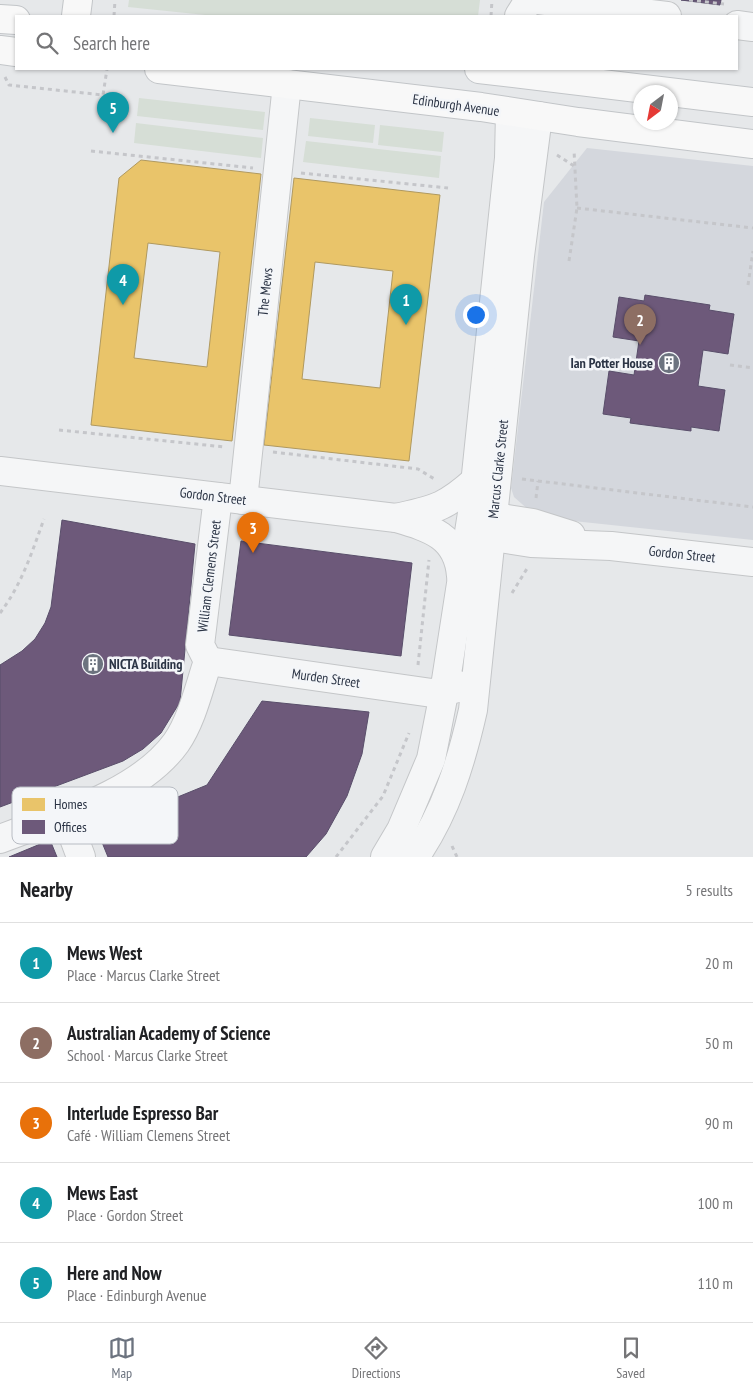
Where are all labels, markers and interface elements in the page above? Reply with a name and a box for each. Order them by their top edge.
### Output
search box [15,15,738,70]
icon: search [33,29,61,57]
text: Search here [73,31,150,55]
north arrow [633,85,678,130]
street label: Edinburgh Avenue [411,90,501,120]
pin: 5 [97,92,129,133]
pin: 4 [107,264,139,305]
street label: The Mews [254,267,277,317]
pin: 1 [390,284,422,325]
your location [463,302,489,328]
pin: 2 [624,304,656,345]
building icon: Ian Potter House [657,351,681,375]
place label: Ian Potter House [570,354,653,372]
street label: Marcus Clarke Street [484,419,512,519]
street label: Gordon Street [179,483,247,509]
pin: 3 [237,512,269,553]
street label: William Clemens Street [193,519,225,633]
street label: Gordon Street [648,542,716,566]
building icon: NICTA Building [81,652,105,676]
place label: NICTA Building [109,655,182,673]
street label: Murden Street [291,664,361,692]
legend [12,787,178,844]
text: Homes [54,795,87,813]
text: Offices [54,818,87,836]
text: Nearby [20,876,73,903]
text: 5 results [686,880,733,900]
text: Mews West [67,941,142,965]
text: 1 [32,953,40,973]
text: 20 m [705,953,733,973]
text: Place · Marcus Clarke Street [67,965,220,985]
text: Australian Academy of Science [67,1021,271,1045]
text: 2 [32,1033,40,1053]
text: 50 m [705,1033,733,1053]
text: School · Marcus Clarke Street [67,1045,228,1065]
text: Interlude Espresso Bar [67,1101,218,1125]
text: 3 [32,1113,40,1133]
text: 90 m [705,1113,733,1133]
text: Café · William Clemens Street [67,1125,230,1145]
text: Mews East [67,1181,138,1205]
text: 4 [32,1193,40,1213]
text: 100 m [698,1193,733,1213]
text: Place · Gordon Street [67,1205,183,1225]
text: Here and Now [67,1261,162,1285]
text: 5 [32,1273,40,1293]
text: 110 m [698,1273,733,1293]
text: Place · Edinburgh Avenue [67,1285,207,1305]
tab: Map [108,1334,136,1382]
tab: Directions [352,1334,400,1382]
tab: Saved [616,1334,645,1382]

